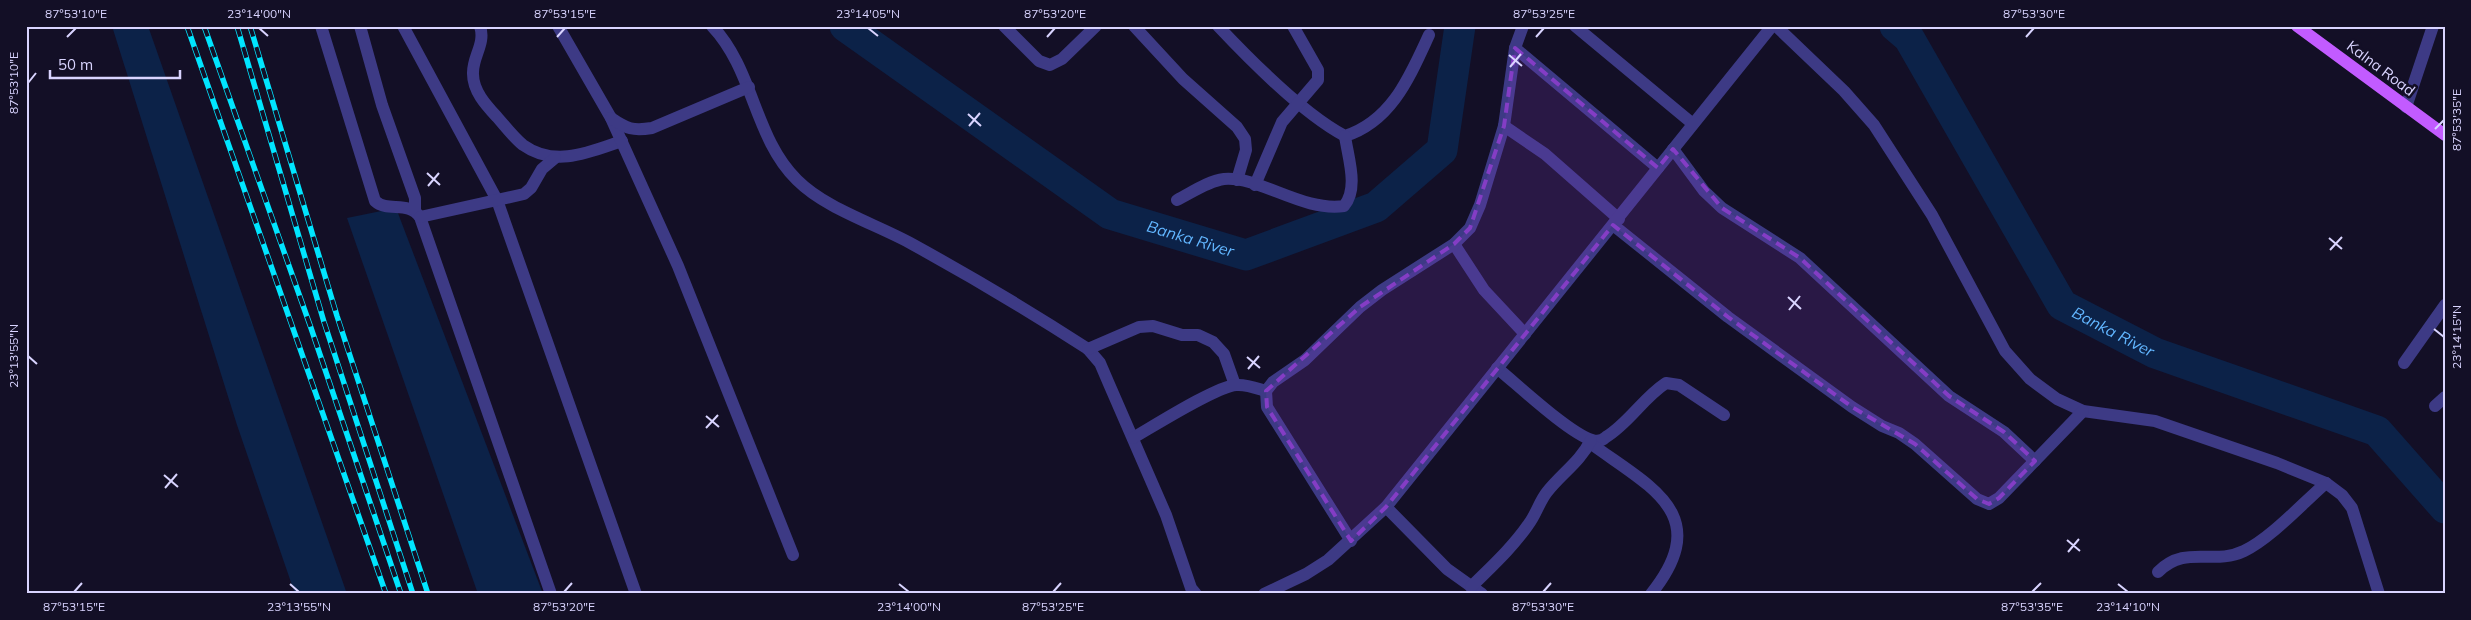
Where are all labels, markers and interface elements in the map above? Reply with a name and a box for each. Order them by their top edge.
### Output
text: 87°53'10"E [45,6,107,21]
text: 23°14'00"N [227,6,291,21]
text: 87°53'15"E [534,6,596,21]
text: 23°14'05"N [836,6,900,21]
text: 87°53'20"E [1024,6,1086,21]
text: 87°53'25"E [1513,6,1575,21]
text: 87°53'30"E [2003,6,2065,21]
street label: Kalna Road [2343,36,2419,100]
scale bar [50,48,180,80]
text: 87°53'10"E [6,52,21,114]
text: 50 m [58,55,93,74]
text: 87°53'35"E [2449,89,2464,151]
water label: Banka River [1145,216,1237,261]
water label: Banka River [2069,302,2159,362]
text: 23°14'15"N [2449,305,2464,369]
text: 23°13'55"N [6,324,21,388]
text: 87°53'15"E [43,599,105,614]
text: 23°13'55"N [267,599,331,614]
text: 87°53'20"E [533,599,595,614]
text: 23°14'00"N [877,599,941,614]
text: 87°53'25"E [1022,599,1084,614]
text: 87°53'30"E [1512,599,1574,614]
text: 87°53'35"E [2001,599,2063,614]
text: 23°14'10"N [2096,599,2160,614]

